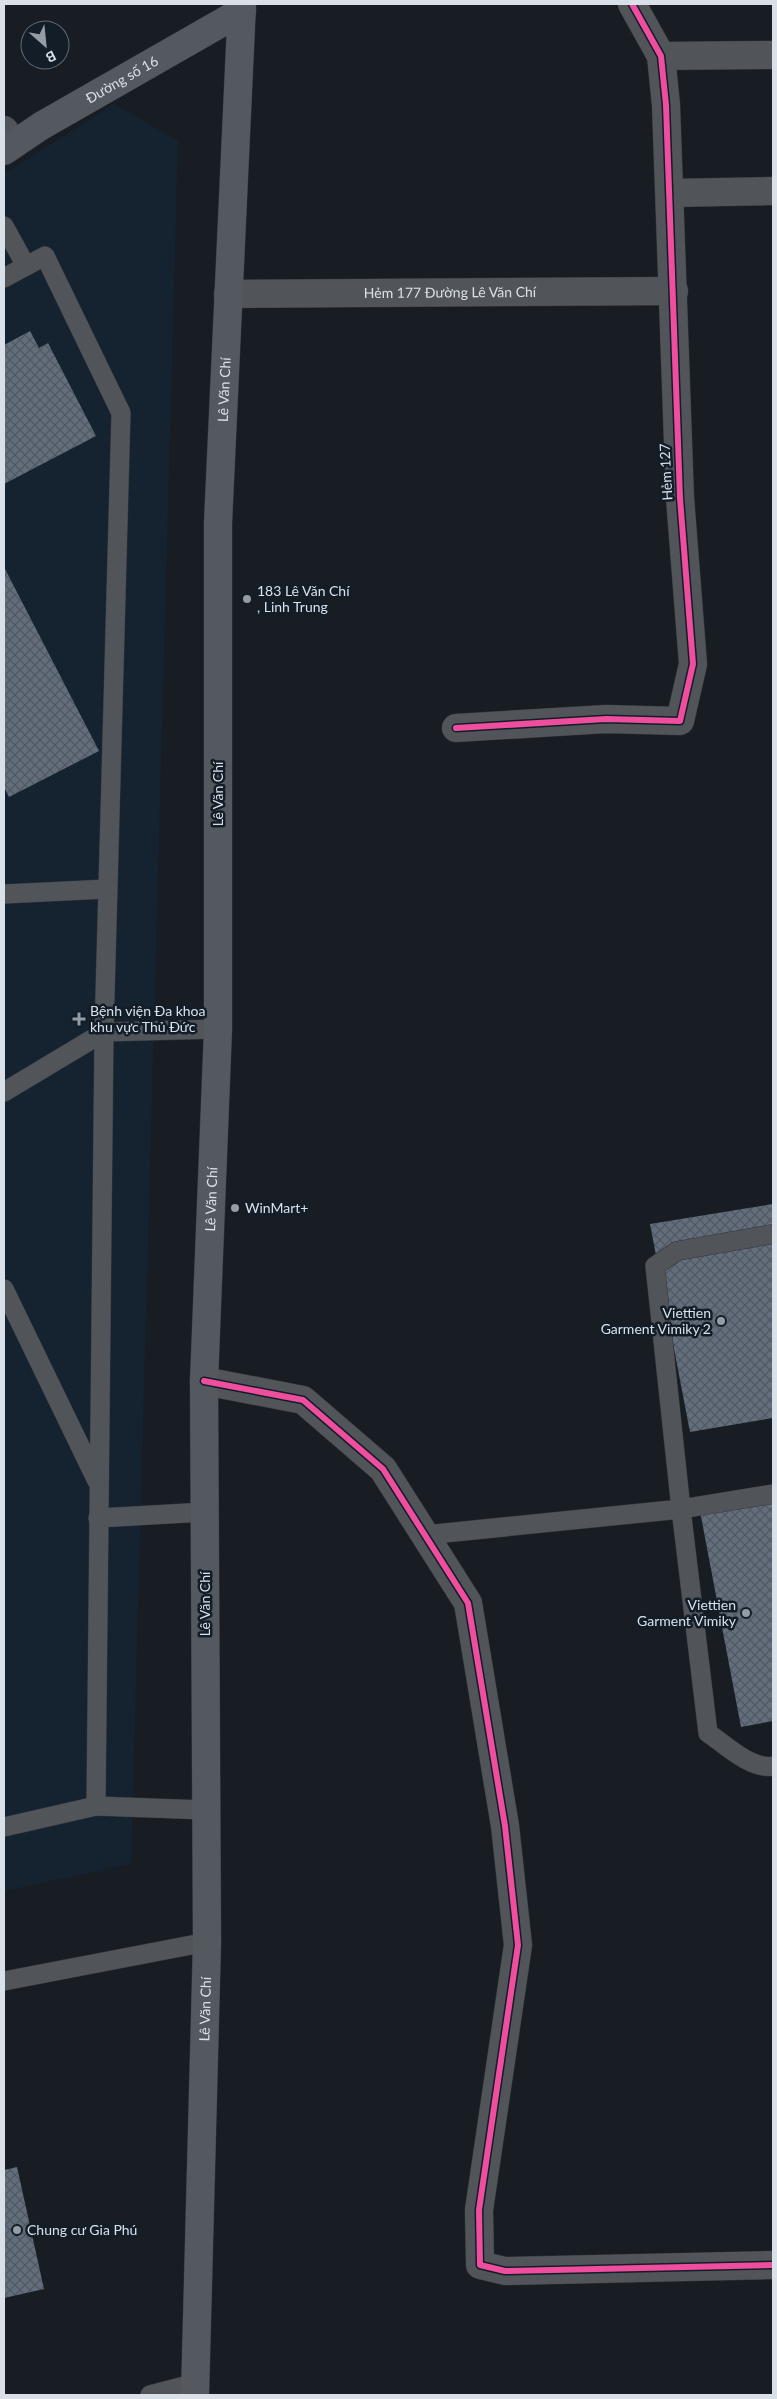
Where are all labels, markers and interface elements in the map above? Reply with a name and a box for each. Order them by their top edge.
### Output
north arrow [20,20,70,70]
text: B [43,47,59,67]
street label: Đường số 16 [83,52,161,107]
street label: Hẻm 177 Đường Lê Văn Chí [364,283,537,301]
street label: Lê Văn Chí [214,356,234,422]
street label: Hẻm 127 [656,443,675,501]
place label: 183 Lê Văn Chí , Linh Trung [257,582,350,615]
marker: 183 Lê Văn Chí , Linh Trung [241,593,253,605]
street label: Lê Văn Chí [209,761,226,826]
place label: Bệnh viện Đa khoa khu vực Thủ Đức [90,1002,206,1035]
marker: Bệnh viện Đa khoa khu vực Thủ Đức [72,1012,86,1026]
street label: Lê Văn Chí [201,1166,221,1232]
place label: WinMart+ [245,1199,308,1216]
marker: WinMart+ [229,1202,241,1214]
place label: Viettien Garment Vimiky 2 [601,1304,711,1337]
marker: Viettien Garment Vimiky 2 [715,1315,727,1327]
street label: Lê Văn Chí [196,1571,213,1636]
place label: Viettien Garment Vimiky [637,1596,737,1629]
marker: Viettien Garment Vimiky [740,1607,752,1619]
street label: Lê Văn Chí [195,1976,214,2042]
place label: Chung cư Gia Phú [27,2221,137,2238]
marker: Chung cư Gia Phú [11,2224,23,2236]

